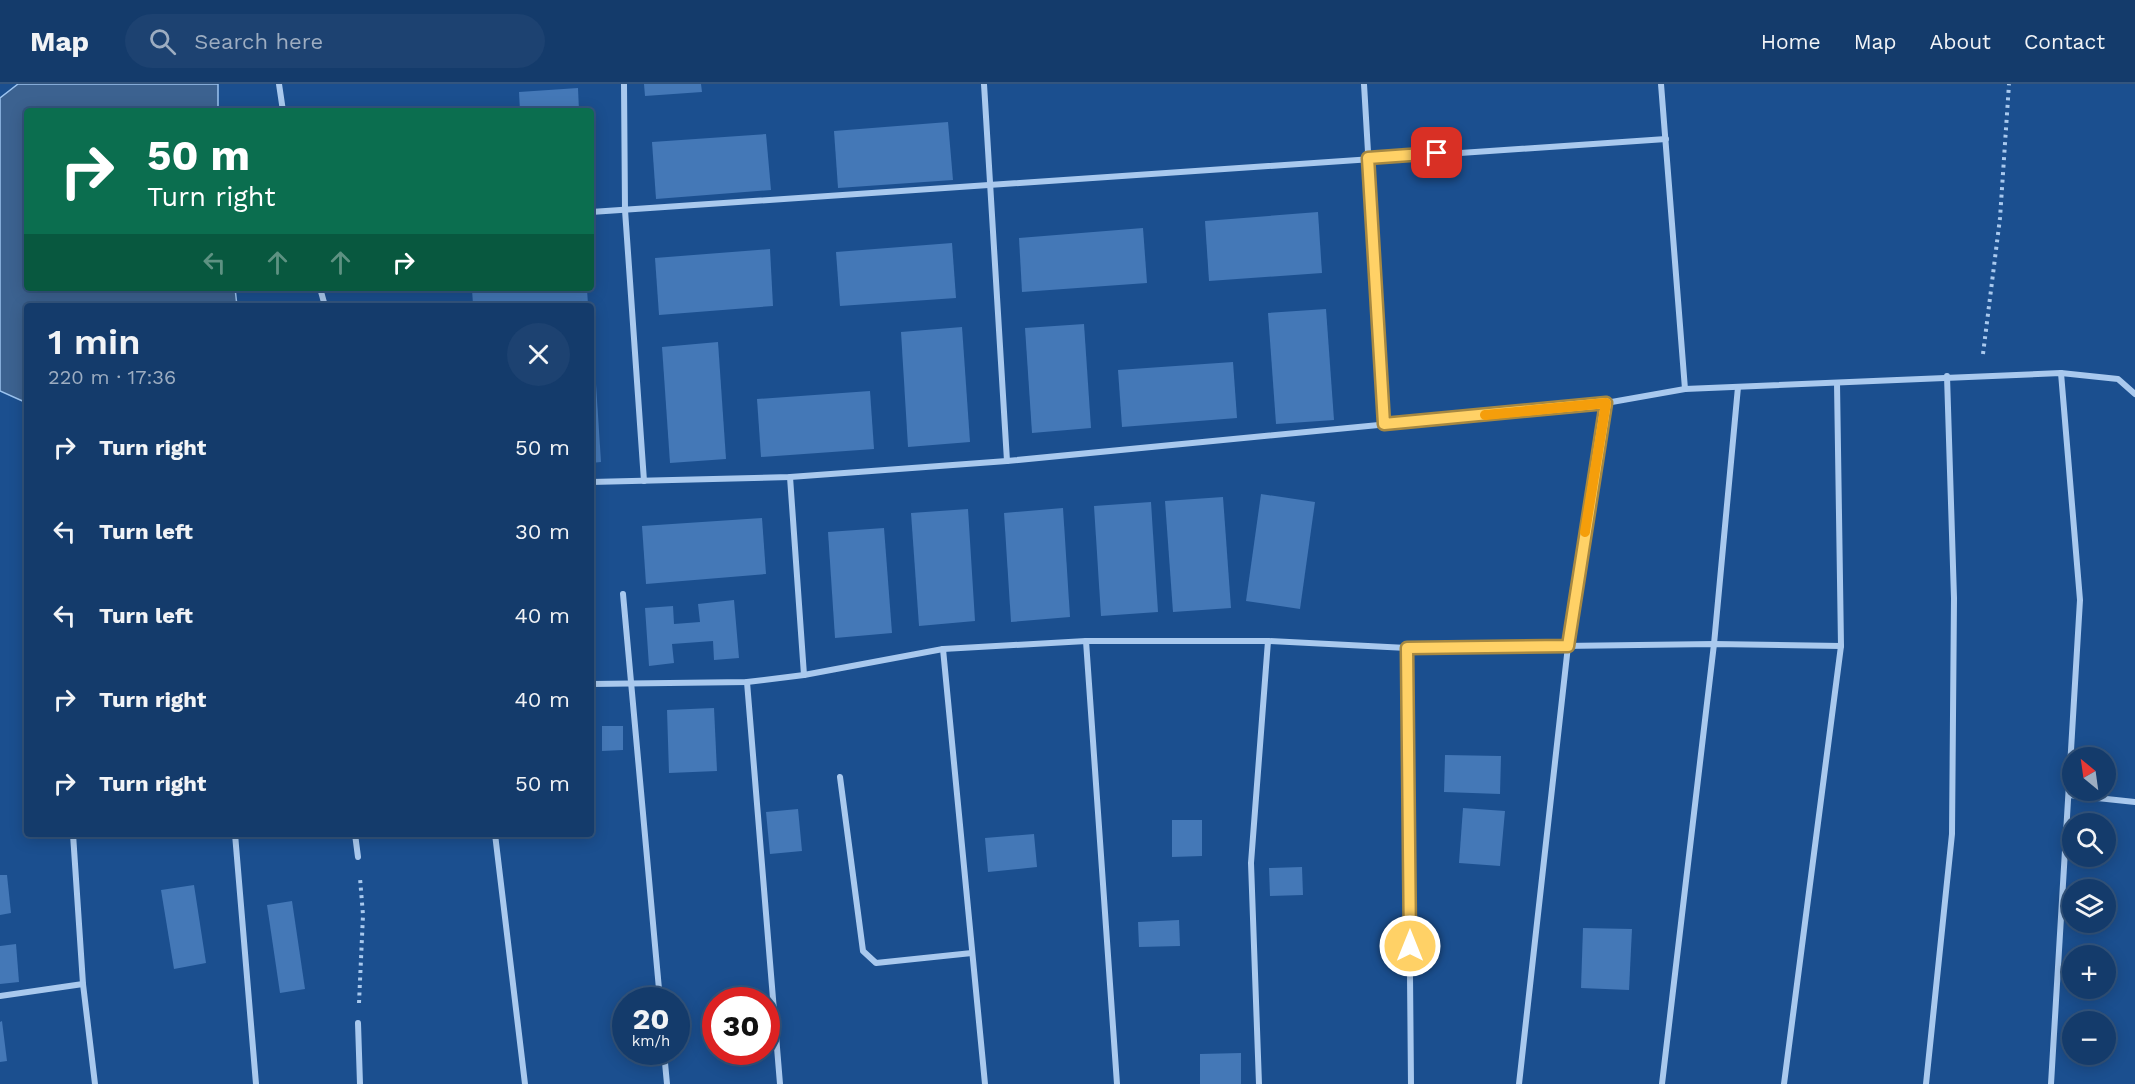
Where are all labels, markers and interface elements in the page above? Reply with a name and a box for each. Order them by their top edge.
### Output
search box [125,14,545,68]
text: Map [30,25,89,58]
icon: search [146,25,179,58]
text: Search here [194,29,323,54]
text: Home [1761,29,1821,54]
text: Map [1854,29,1897,54]
text: About [1930,29,1991,54]
text: Contact [2024,29,2105,54]
pin [1411,127,1462,178]
text: 50 m [147,131,250,180]
icon: right [48,132,126,210]
icon: arrive [1420,136,1453,169]
text: Turn right [147,181,276,213]
icon: left [198,246,231,279]
icon: ahead [261,246,294,279]
icon: ahead [324,246,357,279]
icon: right [387,246,420,279]
text: 1 min [48,321,140,363]
button: close [507,323,570,386]
text: 220 m · 17:36 [48,365,176,389]
icon: right [48,431,81,464]
text: Turn right [99,435,206,460]
text: 50 m [515,435,570,460]
icon: left [48,515,81,548]
text: Turn left [99,519,193,544]
text: 30 m [515,519,570,544]
icon: left [48,599,81,632]
text: Turn left [99,603,193,628]
text: 40 m [514,603,570,628]
icon: right [48,683,81,716]
text: Turn right [99,687,206,712]
text: 40 m [514,687,570,712]
north arrow [2062,747,2116,801]
map controls [2062,747,2116,1065]
icon: right [48,767,81,800]
text: Turn right [99,771,206,796]
text: 50 m [515,771,570,796]
button: search [2062,813,2116,867]
button: layers [2062,879,2116,933]
position arrow [1378,914,1442,978]
button: + [2062,945,2116,999]
speed limit sign: 30 [702,987,780,1065]
text: 20 [632,1001,670,1036]
button: − [2062,1011,2116,1065]
text: km/h [632,1032,670,1050]

